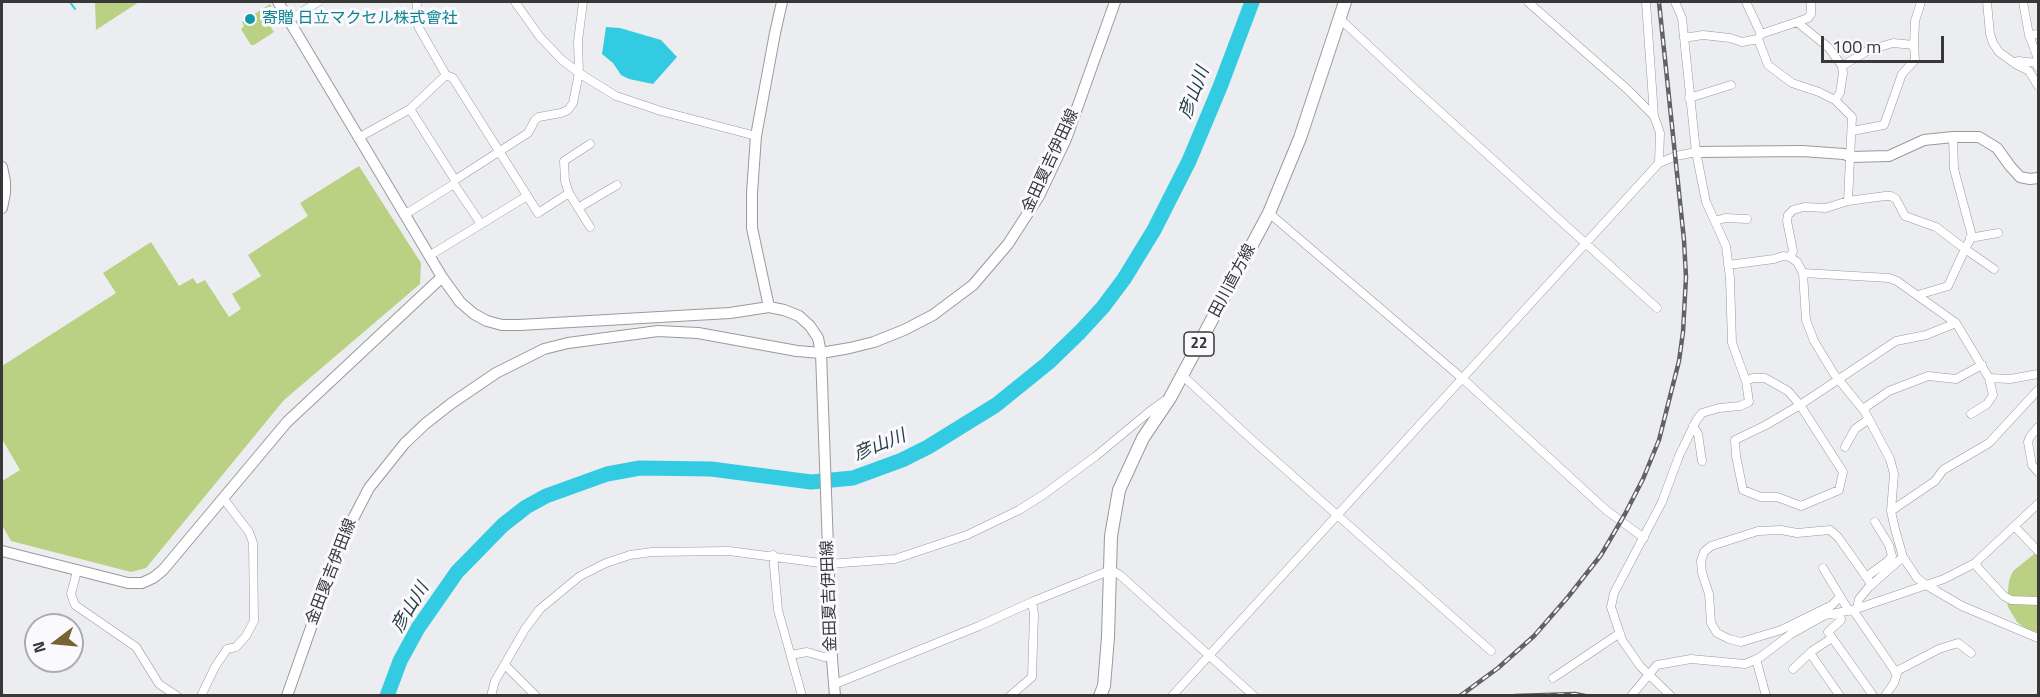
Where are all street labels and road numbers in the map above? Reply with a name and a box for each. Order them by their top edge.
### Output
street label: 金田夏吉伊田線 [1019,106,1083,216]
street label: 田川直方線 [1206,241,1260,321]
road number: 22 [1184,332,1214,356]
street label: 金田夏吉伊田線 [303,516,361,628]
street label: 金田夏吉伊田線 [818,540,842,652]

